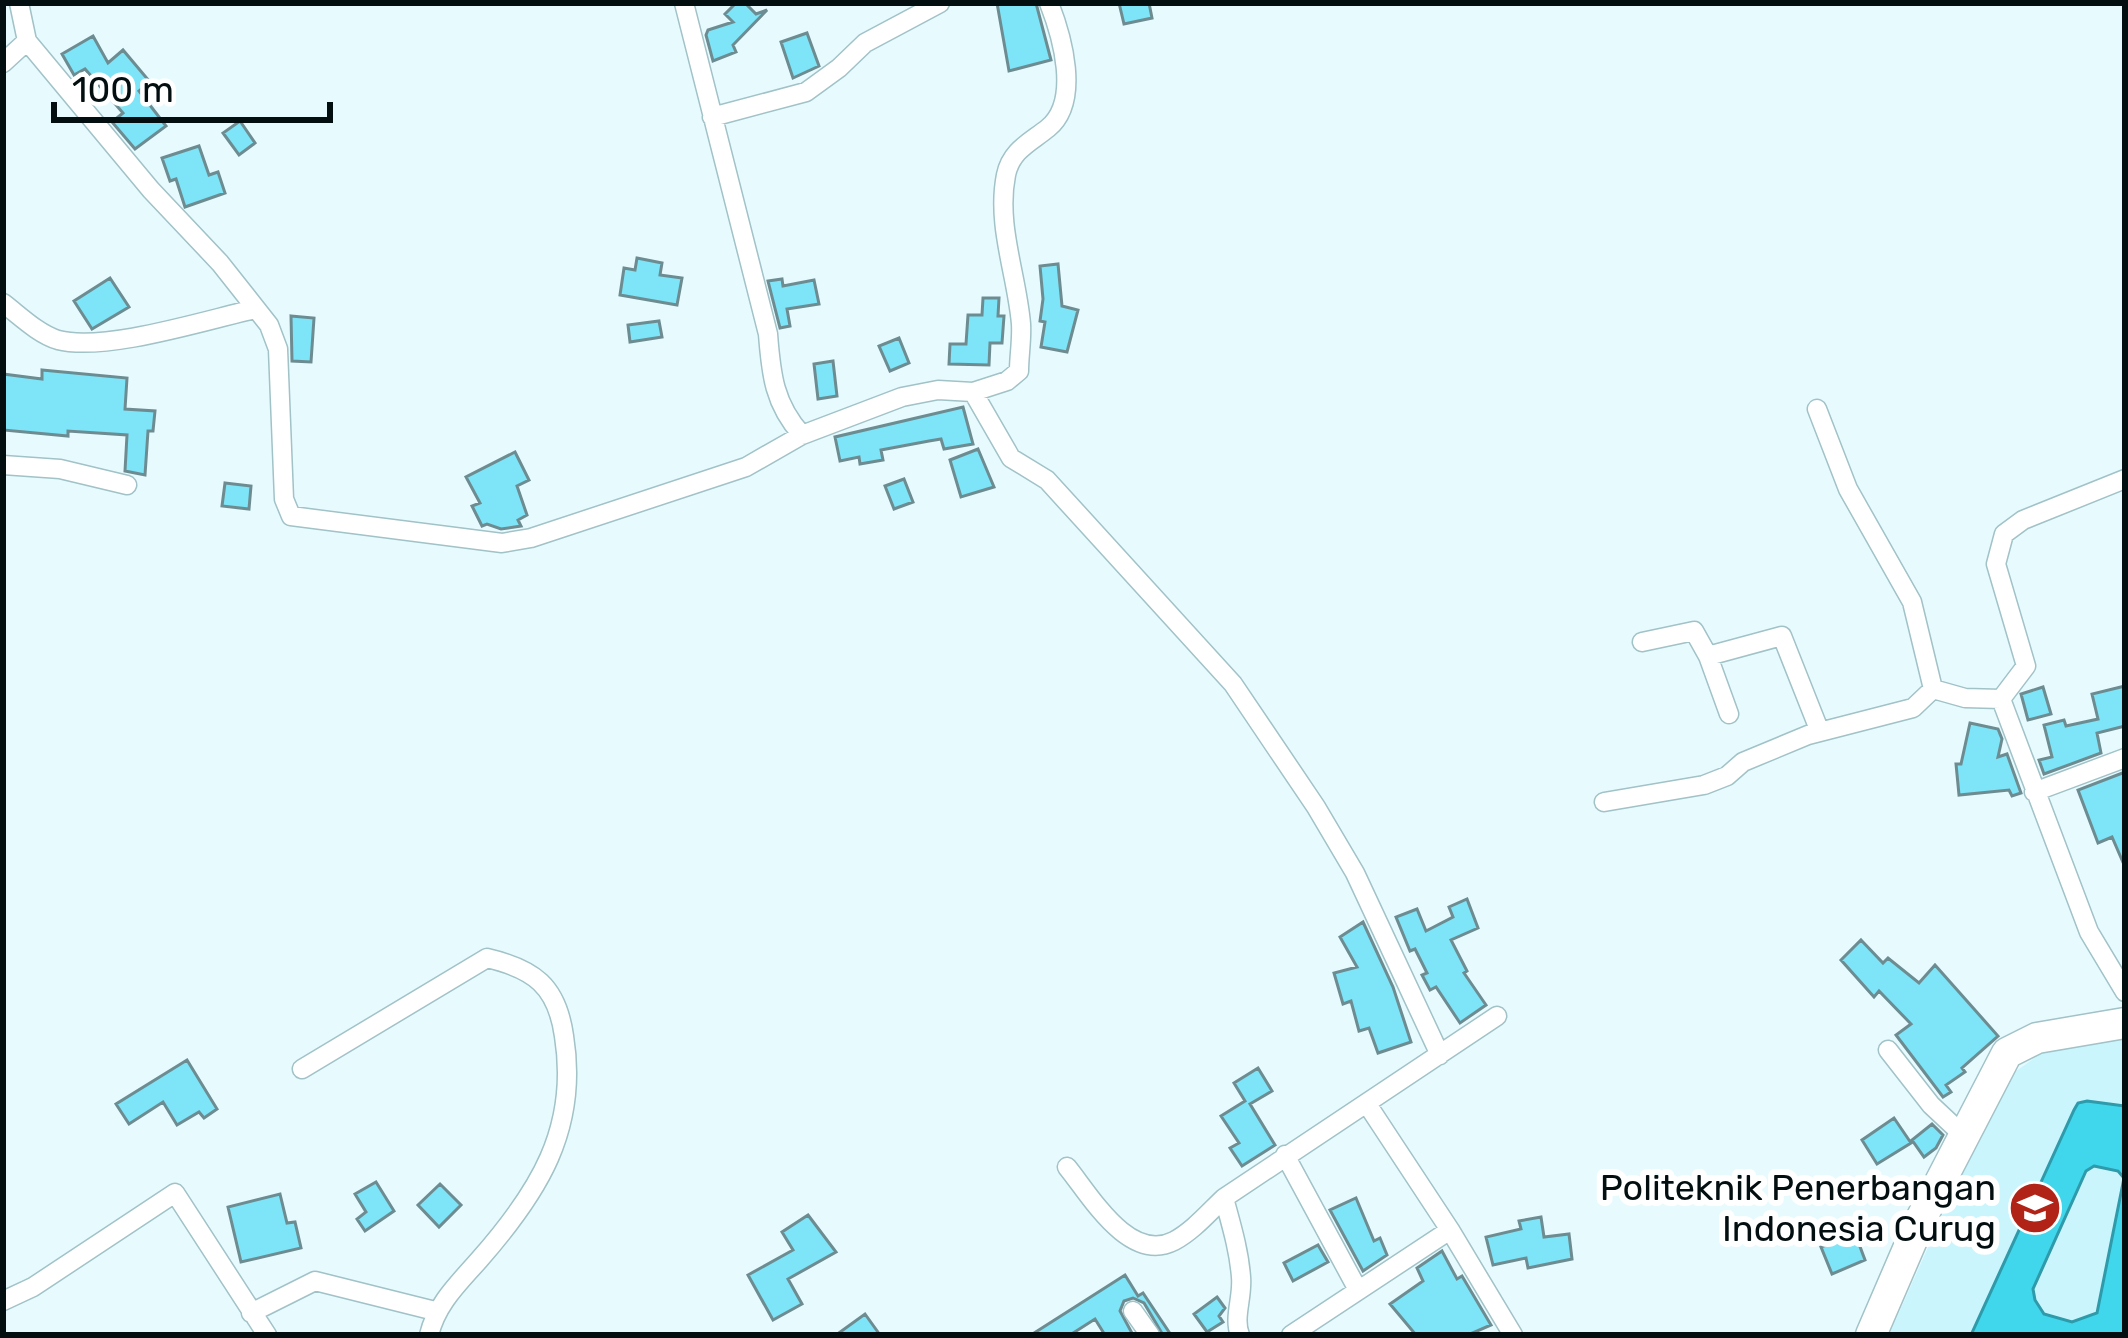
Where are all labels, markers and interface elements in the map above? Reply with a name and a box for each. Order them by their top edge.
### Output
scale bar [54,48,330,122]
text: 100 m [72,68,174,111]
place label: Politeknik Penerbangan Indonesia Curug [1600,1166,1996,1250]
school or university icon: Politeknik Penerbangan Indonesia Curug [2007,1180,2063,1236]

